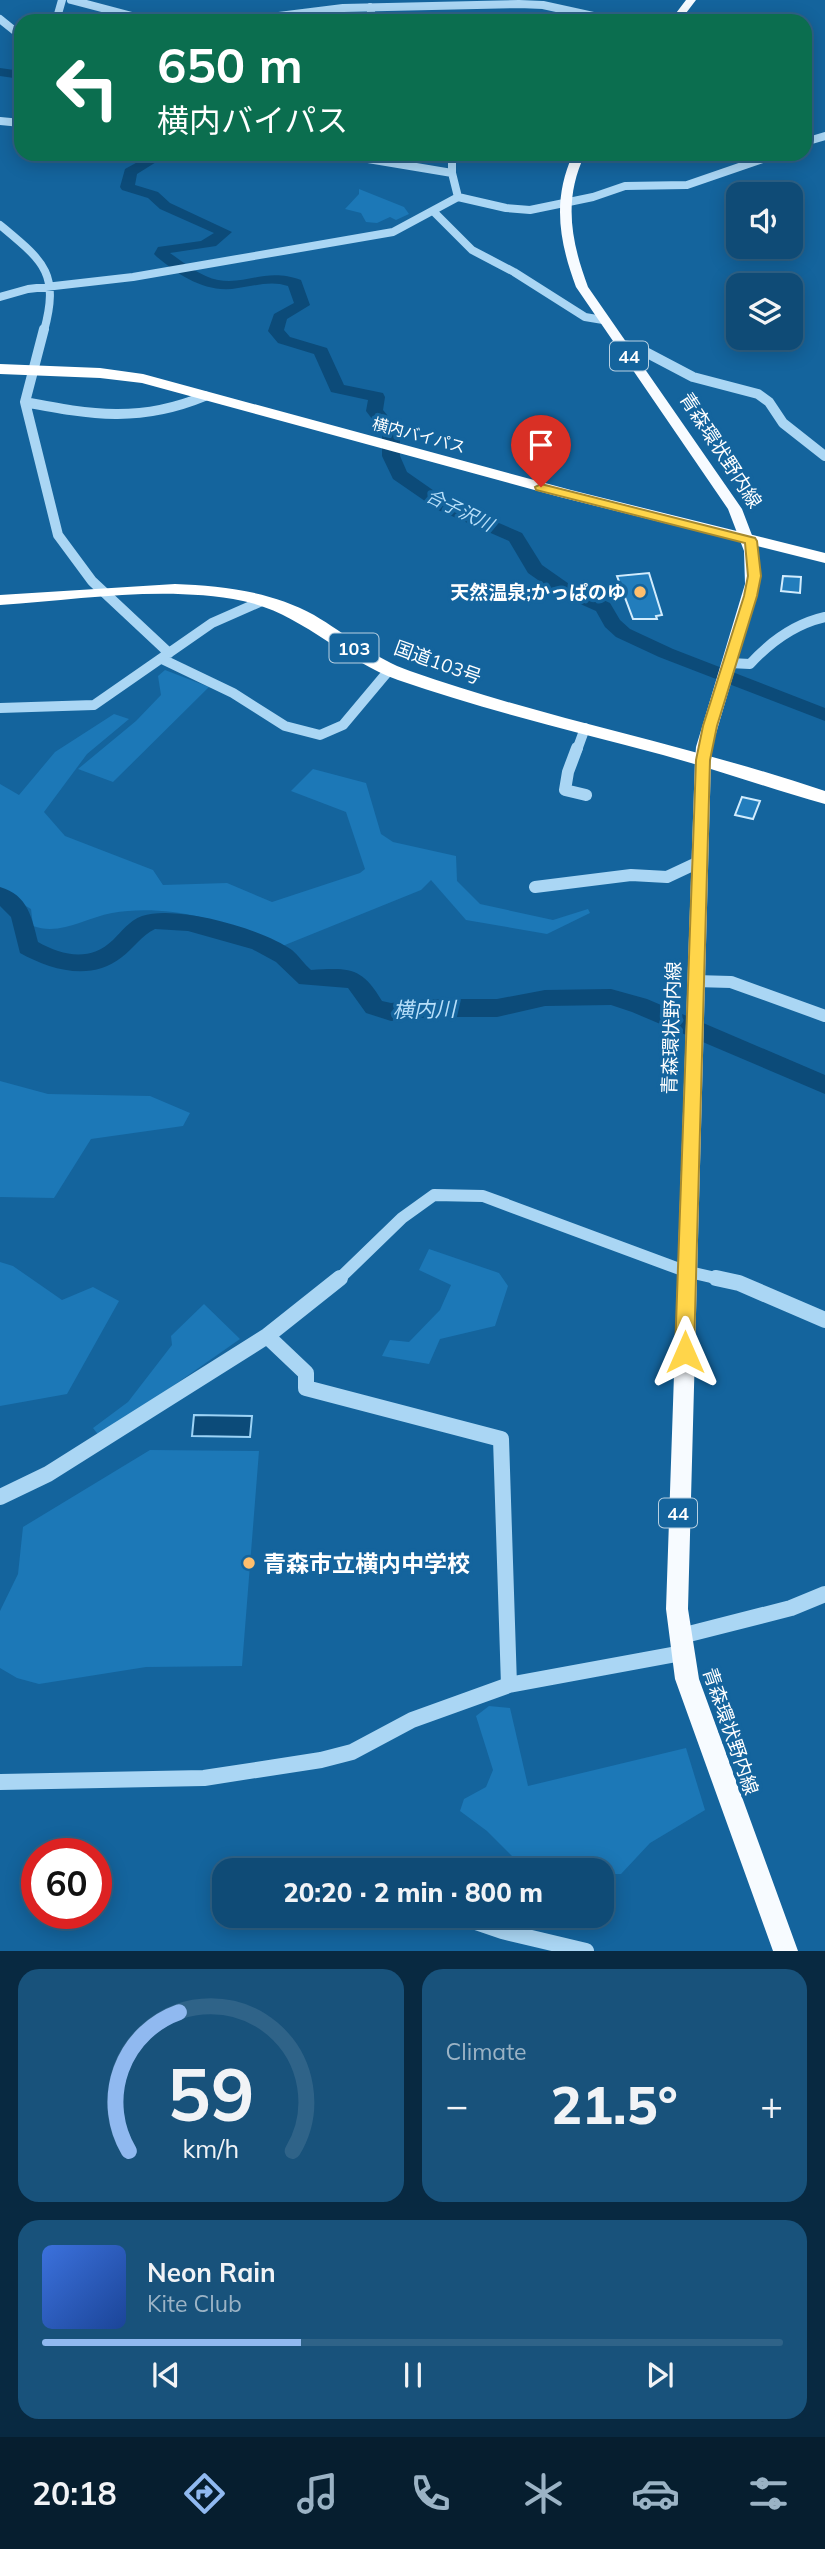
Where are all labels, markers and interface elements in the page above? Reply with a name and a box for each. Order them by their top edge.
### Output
text: 650 m [157,34,303,95]
icon: left [42,42,133,133]
text: 横内バイパス [157,100,348,140]
map controls [726,182,803,350]
button: sound [726,182,803,259]
button: layers [726,273,803,350]
road number: 44 [610,342,648,370]
street label: 青森環状野内線 [675,388,767,512]
street label: 横内バイパス [370,413,468,457]
pin [511,415,571,487]
icon: arrive [522,426,560,464]
water label: 合子沢川 [423,484,499,537]
place label: 天然温泉;かっぱのゆ [450,580,626,604]
marker: 天然温泉;かっぱのゆ [632,584,648,600]
road number: 103 [330,634,378,662]
street label: 国道103号 [391,635,485,689]
street label: 青森環状野内線 [657,961,685,1095]
water label: 横内川 [392,995,458,1023]
position arrow [648,1315,722,1389]
road number: 44 [659,1498,697,1528]
place label: 青森市立横内中学校 [263,1549,470,1578]
marker: 青森市立横内中学校 [241,1555,257,1571]
street label: 青森環状野内線 [698,1664,764,1798]
speed limit sign: 60 [21,1838,112,1929]
text: 20:20 · 2 min · 800 m [283,1876,543,1909]
text: Climate [446,2037,527,2066]
text: 59 [167,2049,254,2140]
text: 21.5° [551,2072,678,2137]
text: − [446,2081,468,2129]
text: + [760,2081,783,2129]
text: km/h [182,2133,239,2164]
text: Neon Rain [147,2256,276,2289]
text: Kite Club [147,2289,242,2318]
icon: previous [147,2356,185,2394]
icon: pause [394,2356,432,2394]
icon: next [641,2356,679,2394]
icon: directions [180,2469,229,2518]
icon: music [293,2469,342,2518]
icon: phone [406,2469,455,2518]
icon: climate [519,2469,568,2518]
icon: car [631,2469,680,2518]
icon: filters [744,2469,793,2518]
text: 20:18 [32,2473,117,2513]

